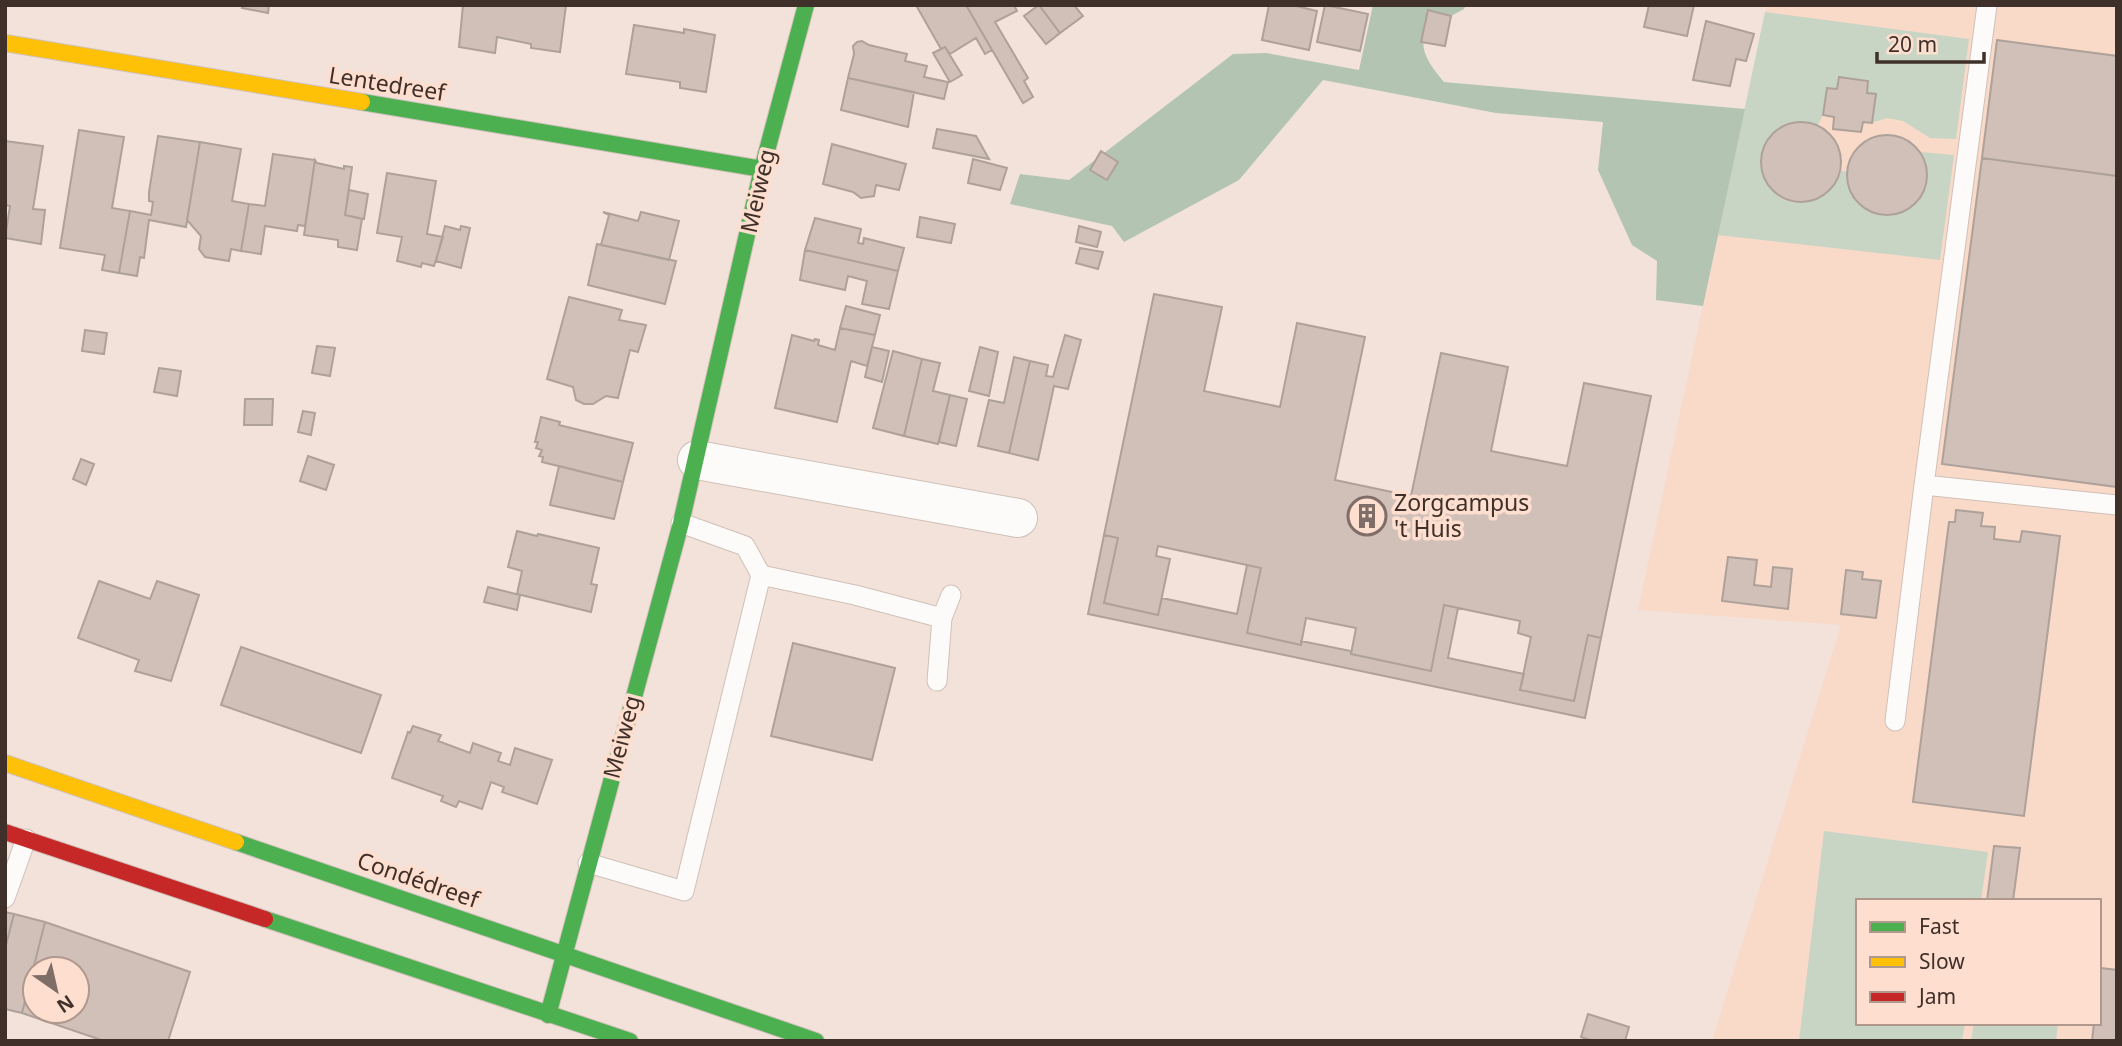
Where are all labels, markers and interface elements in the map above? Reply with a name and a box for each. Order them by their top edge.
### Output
scale bar [1877,21,1984,65]
text: 20 m [1888,30,1937,58]
street label: Lentedreef [327,58,449,108]
street label: Meiweg [732,146,782,236]
place label: Zorgcampus 't Huis [1394,486,1529,544]
building icon: Zorgcampus 't Huis [1346,495,1388,537]
street label: Meiweg [595,692,647,782]
street label: Condédreef [353,843,485,915]
legend [1856,899,2101,1025]
text: Fast [1919,912,1960,940]
text: Slow [1919,947,1965,975]
north arrow [21,955,91,1025]
text: Jam [1917,982,1956,1010]
text: N [52,989,79,1019]

